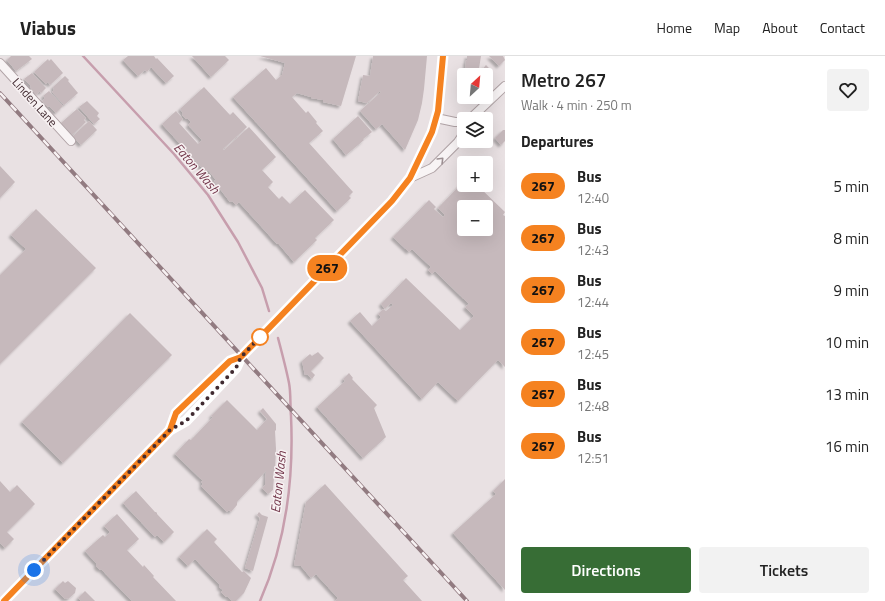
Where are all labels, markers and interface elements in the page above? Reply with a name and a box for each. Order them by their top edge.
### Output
text: Viabus [20,13,76,42]
text: Home [657,17,692,38]
text: Map [714,17,740,38]
text: About [762,17,798,38]
text: Contact [820,17,865,38]
text: Metro 267 [521,65,606,94]
north arrow [457,68,493,104]
map controls [457,68,493,236]
button: heart [827,69,869,111]
street label: Linden Lane [8,73,62,131]
text: Walk · 4 min · 250 m [521,95,632,115]
button: layers [457,112,493,148]
text: Departures [521,130,594,153]
water label: Eaton Wash [169,138,225,198]
button: + [457,156,493,192]
one-way arrow [436,157,444,165]
text: Bus [577,165,602,188]
text: 267 [531,175,555,196]
text: 5 min [833,175,869,198]
text: 12:40 [577,188,609,208]
button: − [457,200,493,236]
text: Bus [577,217,602,240]
text: 267 [531,227,555,248]
text: 8 min [833,227,869,250]
text: 12:43 [577,240,609,260]
line badge: 267 [304,255,350,281]
text: 267 [315,257,339,278]
text: Bus [577,269,602,292]
text: 267 [531,279,555,300]
text: 9 min [833,279,869,302]
text: 12:44 [577,292,609,312]
text: Bus [577,321,602,344]
unlabelled marker [251,328,269,346]
text: 267 [531,331,555,352]
text: 10 min [825,331,869,354]
text: 12:45 [577,344,609,364]
text: Bus [577,373,602,396]
text: 267 [531,383,555,404]
text: 13 min [825,383,869,406]
text: 12:48 [577,396,609,416]
text: Bus [577,425,602,448]
text: 267 [531,435,555,456]
text: 16 min [825,435,869,458]
text: 12:51 [577,448,609,468]
water label: Eaton Wash [265,450,291,514]
button: Directions [521,547,691,593]
button: Tickets [699,547,869,593]
your location [24,560,44,580]

